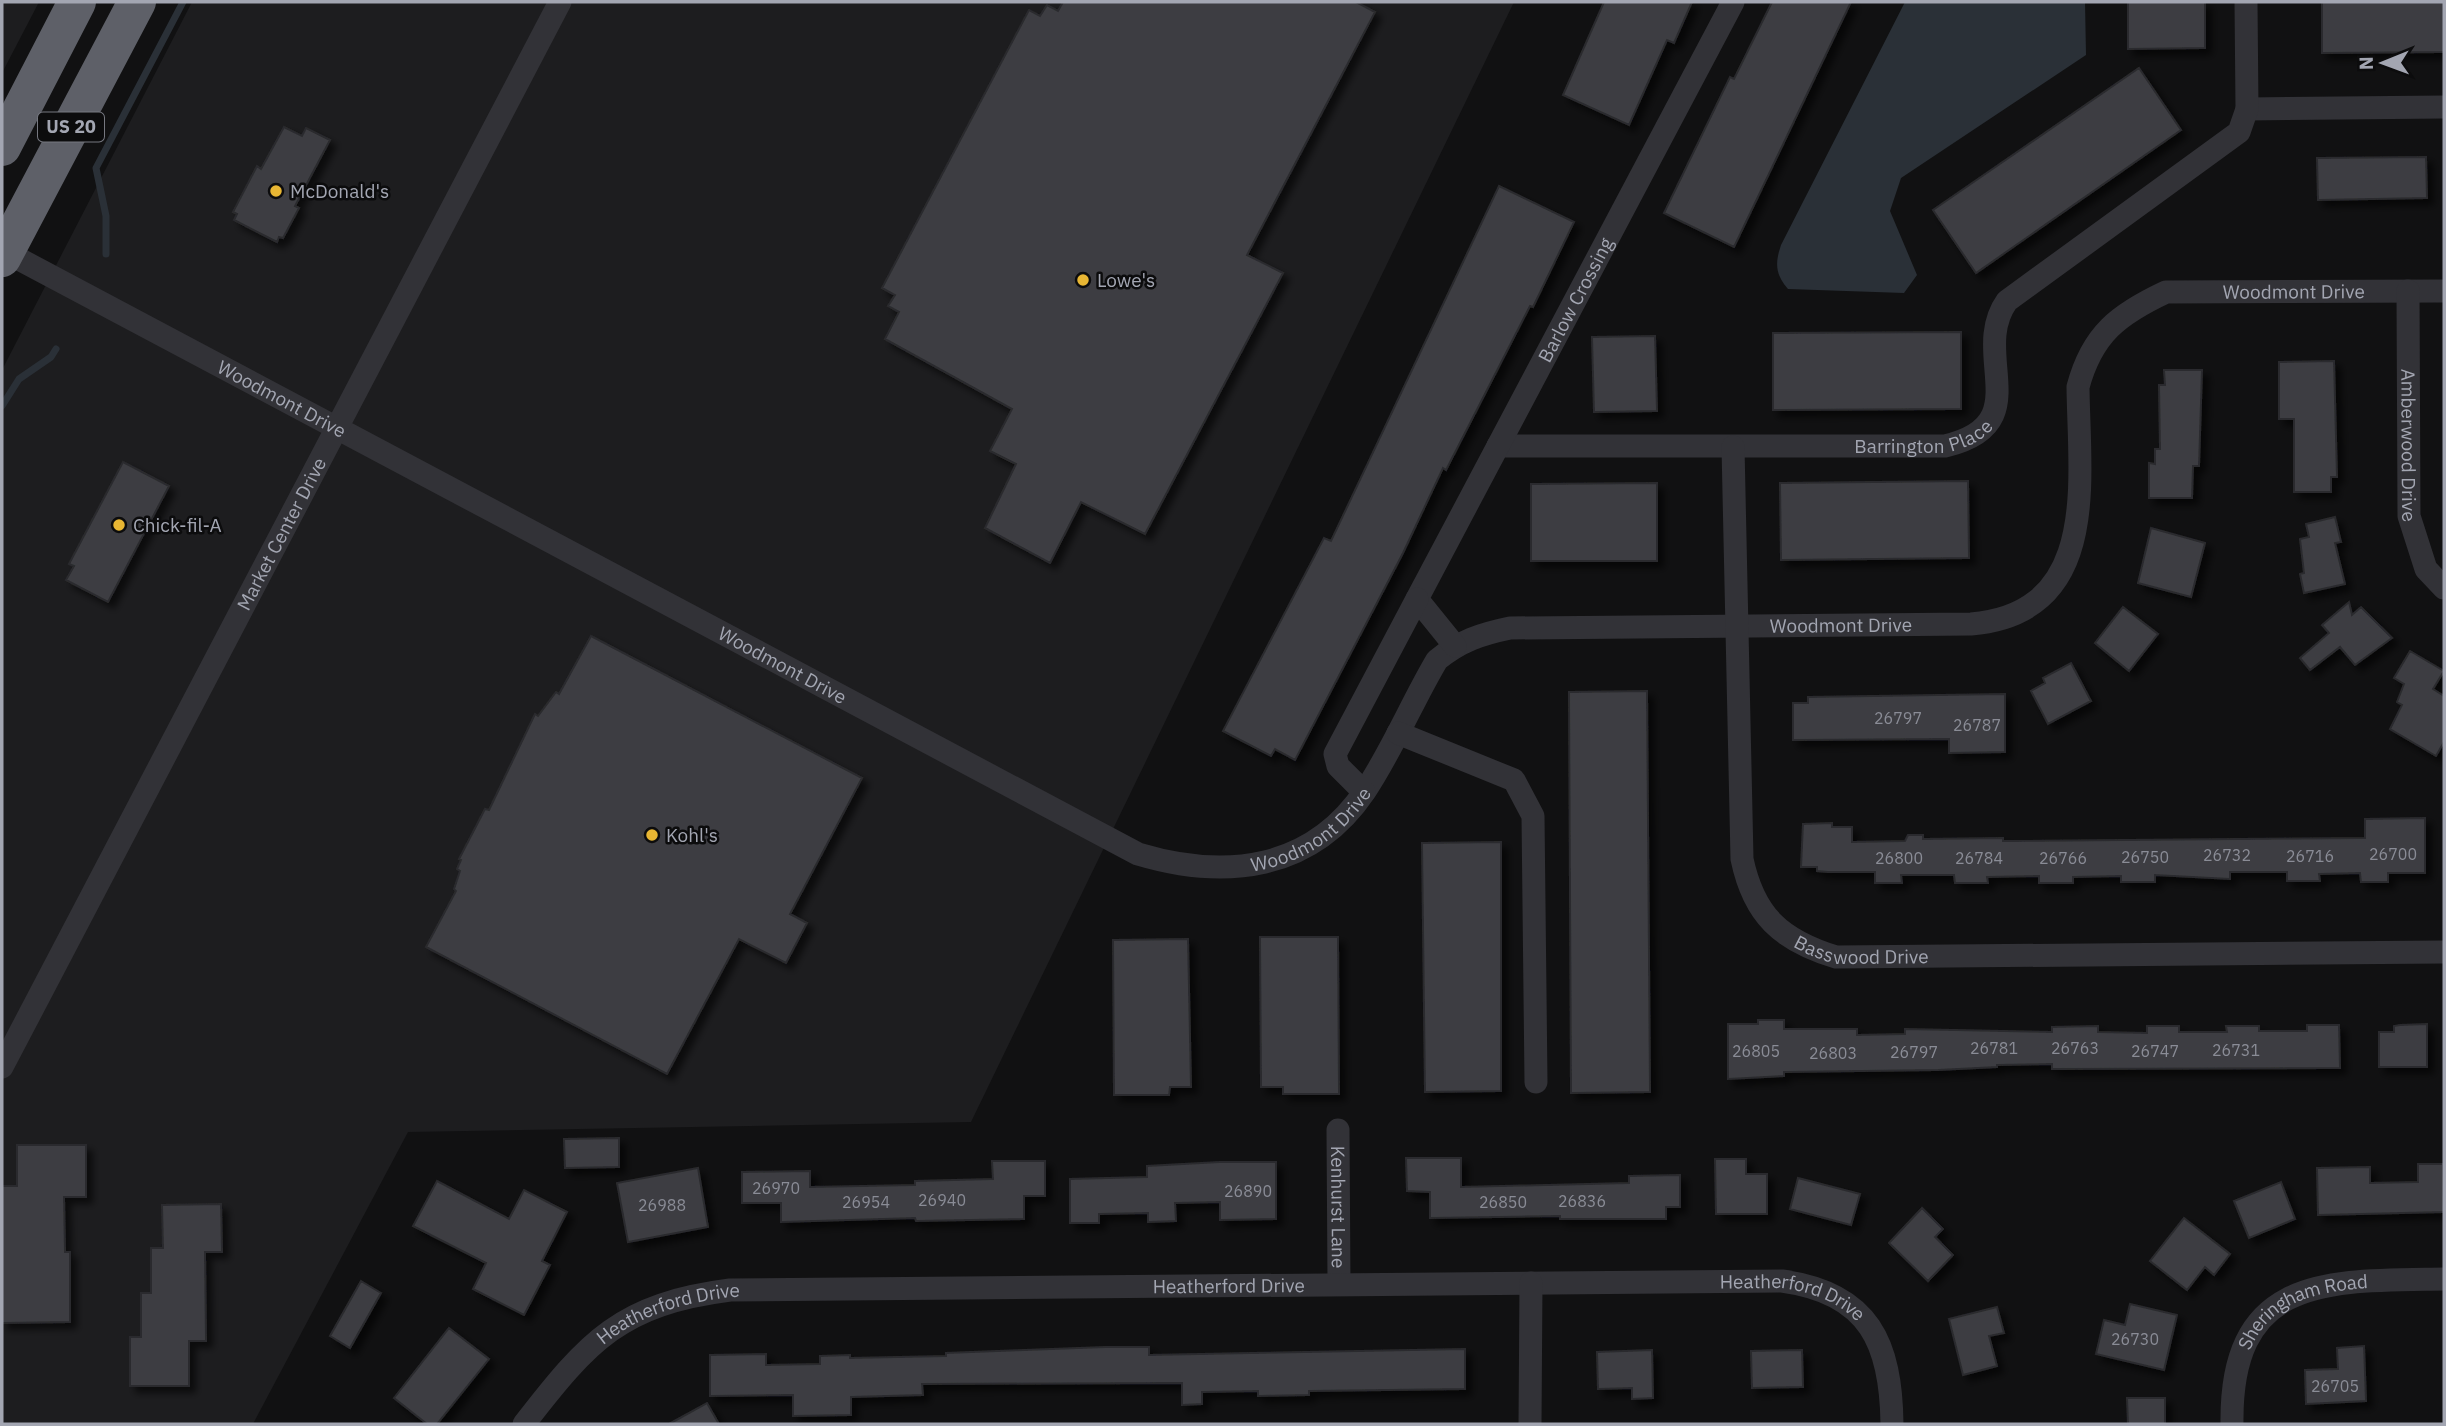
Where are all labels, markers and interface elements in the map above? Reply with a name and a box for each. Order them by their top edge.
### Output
north arrow [2348,28,2418,98]
text: N [2354,56,2378,70]
road number: US 20 [38,112,104,142]
place label: McDonald's [290,179,389,203]
marker: McDonald's [268,183,284,199]
street label: Barlow Crossing [1533,233,1618,366]
place label: Lowe's [1097,268,1155,292]
marker: Lowe's [1075,272,1091,288]
street label: Woodmont Drive [2223,279,2365,304]
street label: Woodmont Drive [213,355,350,443]
street label: Amberwood Drive [2396,369,2422,525]
street label: Barrington Place [1854,414,1998,458]
street label: Market Center Drive [231,453,331,614]
place label: Chick-fil-A [133,513,222,537]
marker: Chick-fil-A [111,517,127,533]
street label: Woodmont Drive [1770,613,1912,638]
street label: Woodmont Drive [714,621,851,709]
house number: 26797 [1874,708,1922,728]
house number: 26787 [1953,715,2001,735]
street label: Woodmont Drive [1249,782,1376,877]
place label: Kohl's [666,823,718,847]
marker: Kohl's [644,827,660,843]
house number: 26700 [2369,844,2417,864]
house number: 26732 [2203,845,2251,865]
house number: 26716 [2286,846,2334,866]
house number: 26750 [2121,847,2169,867]
house number: 26800 [1875,848,1923,868]
house number: 26784 [1955,848,2003,868]
house number: 26766 [2039,848,2087,868]
street label: Basswood Drive [1790,930,1929,969]
house number: 26781 [1970,1038,2018,1058]
house number: 26763 [2051,1038,2099,1058]
house number: 26731 [2212,1040,2260,1060]
house number: 26805 [1732,1041,1780,1061]
house number: 26747 [2131,1041,2179,1061]
house number: 26797 [1890,1042,1938,1062]
house number: 26803 [1809,1043,1857,1063]
street label: Kenhurst Lane [1326,1146,1351,1268]
house number: 26970 [752,1178,800,1198]
house number: 26890 [1224,1181,1272,1201]
house number: 26940 [918,1190,966,1210]
house number: 26836 [1558,1191,1606,1211]
house number: 26954 [842,1192,890,1212]
house number: 26850 [1479,1192,1527,1212]
house number: 26988 [638,1195,686,1215]
street label: Heatherford Drive [1719,1269,1871,1326]
street label: Sheringham Road [2232,1269,2369,1353]
street label: Heatherford Drive [1153,1273,1305,1298]
street label: Heatherford Drive [591,1278,740,1349]
house number: 26730 [2111,1329,2159,1349]
house number: 26705 [2311,1376,2359,1396]

